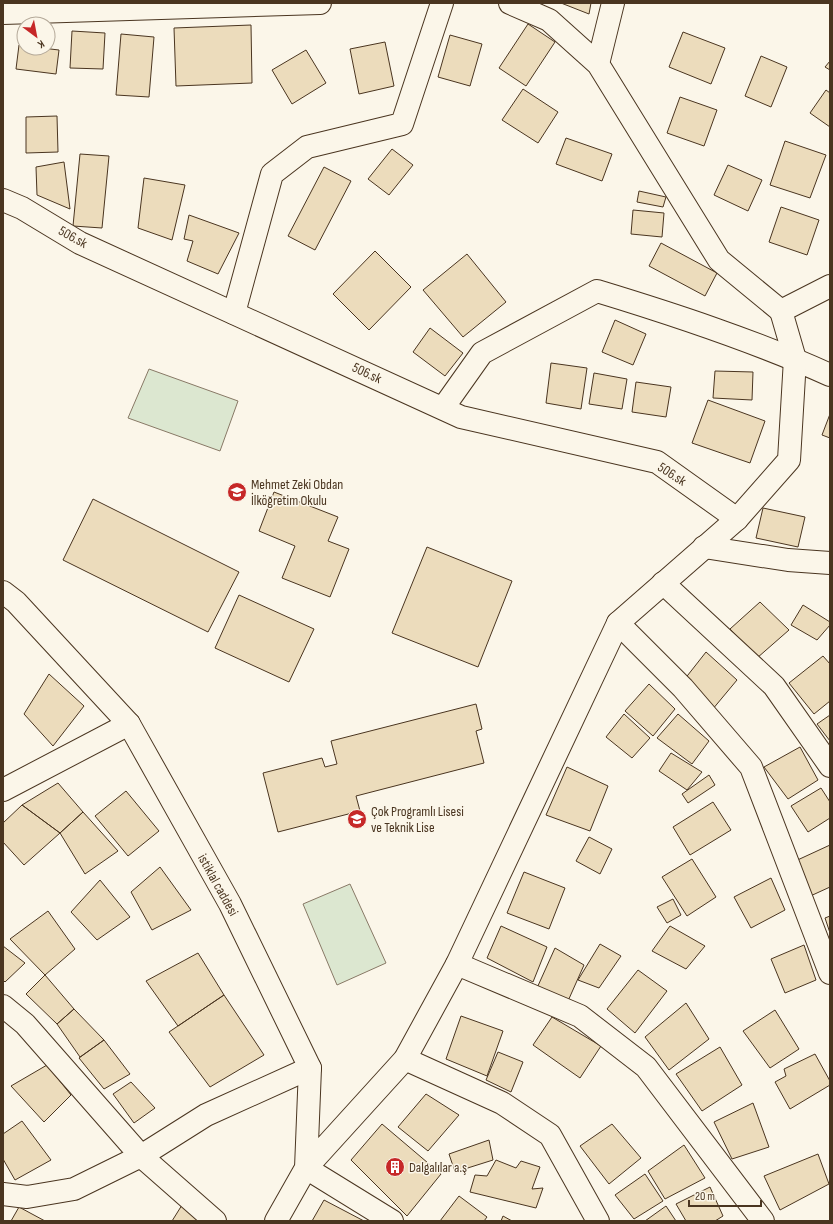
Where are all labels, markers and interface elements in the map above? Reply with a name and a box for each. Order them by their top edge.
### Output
north arrow [16,16,56,56]
text: K [35,37,47,51]
street label: 506.sk [55,222,91,252]
street label: 506.sk [349,359,385,387]
street label: 506.sk [654,459,690,490]
place label: Mehmet Zeki Obdan İlköğretim Okulu [251,476,343,509]
school or university icon: Mehmet Zeki Obdan İlköğretim Okulu [226,481,248,503]
place label: Çok Programlı Lisesi ve Teknik Lise [371,803,464,836]
school or university icon: Çok Programlı Lisesi ve Teknik Lise [346,808,368,830]
street label: istiklal caddesi [194,851,242,919]
building icon: Dalgalılar a.ş [384,1156,406,1178]
place label: Dalgalılar a.ş [409,1159,467,1176]
scale bar [689,1182,761,1208]
text: 20 m [695,1189,715,1204]

